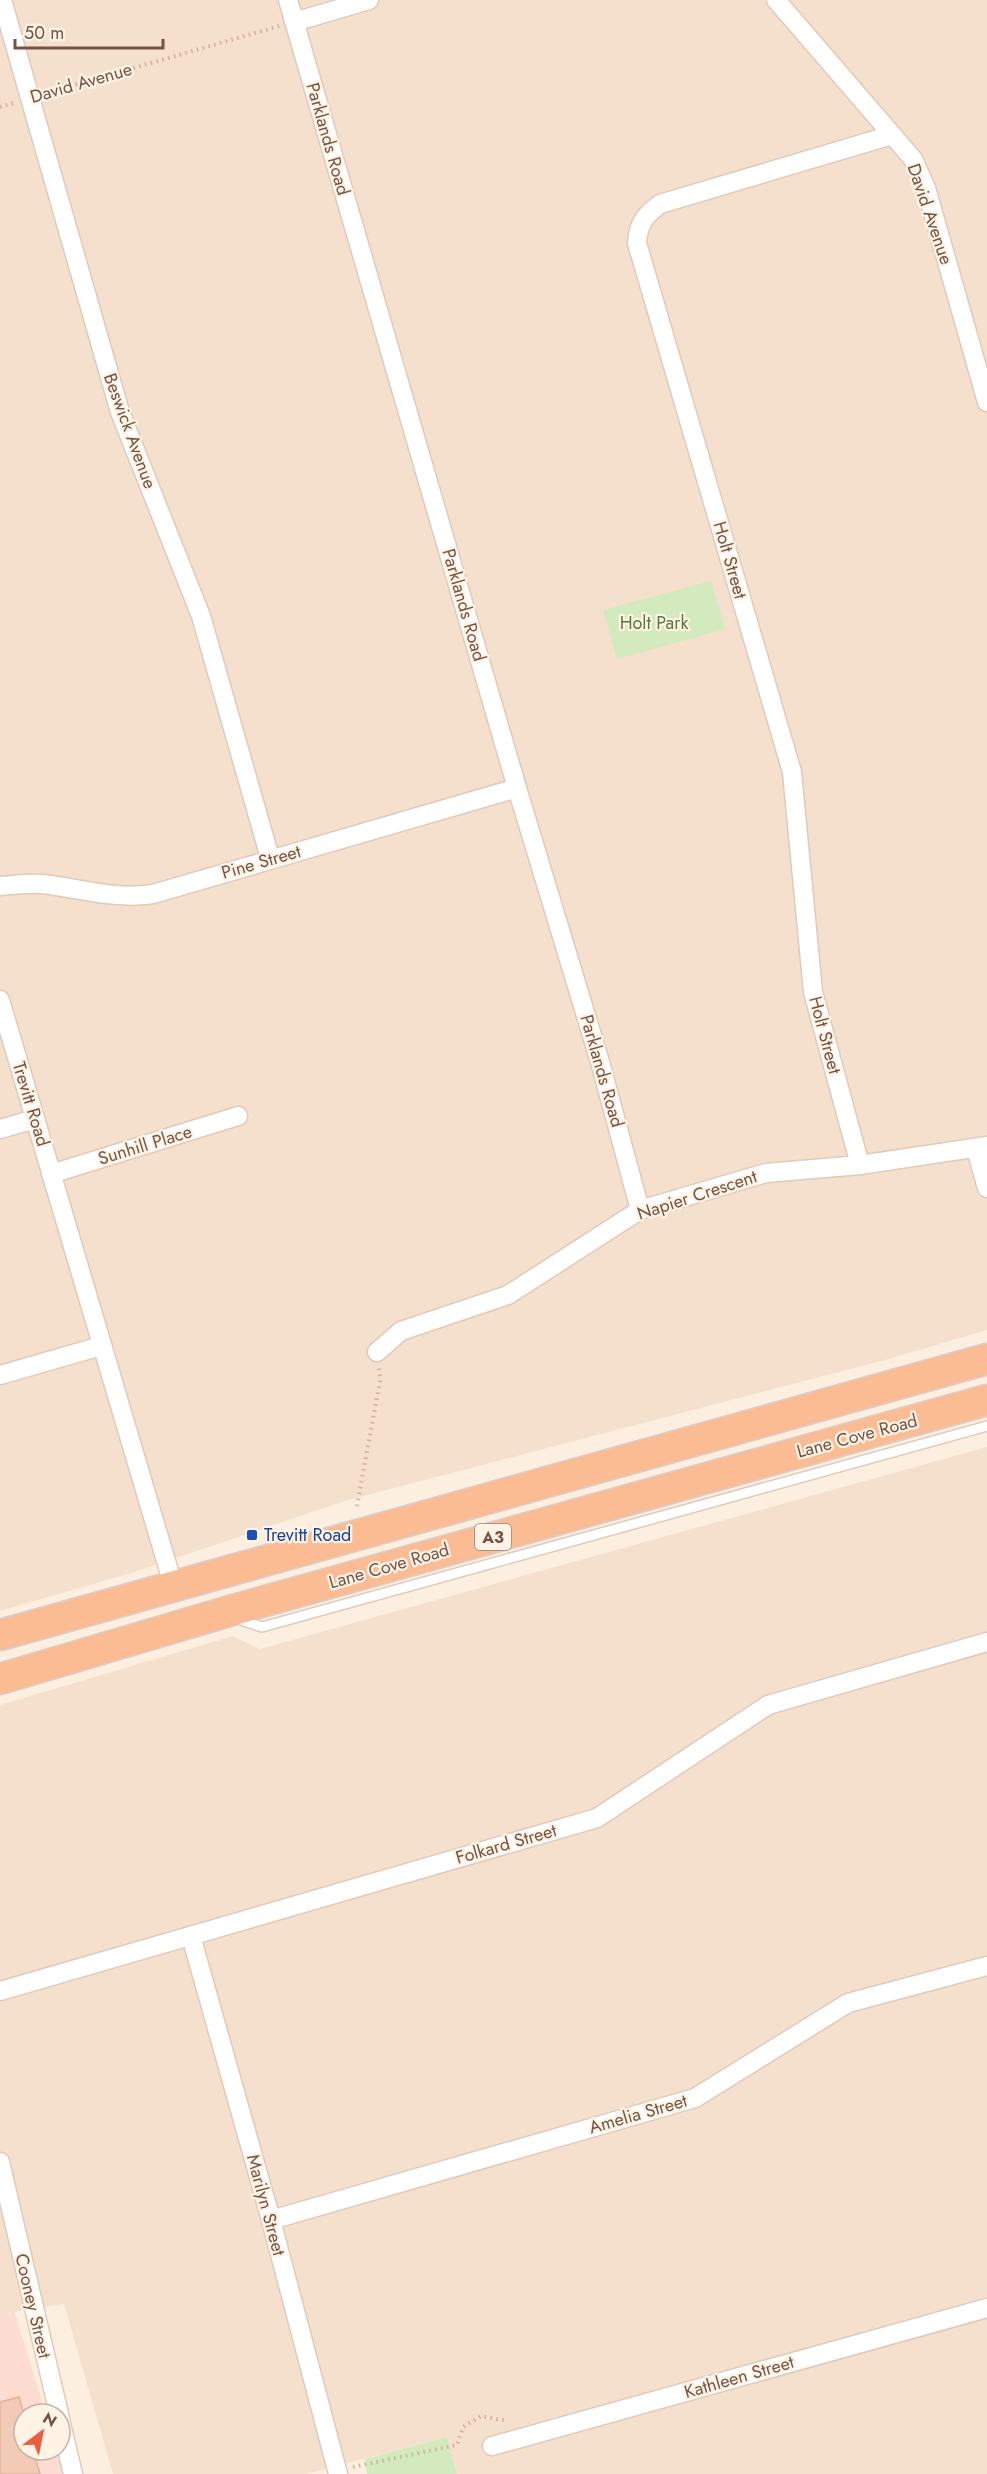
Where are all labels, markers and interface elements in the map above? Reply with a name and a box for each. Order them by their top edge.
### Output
scale bar [15,12,164,50]
text: 50 m [24,20,64,46]
street label: David Avenue [27,56,135,110]
street label: Parklands Road [300,80,356,198]
street label: David Avenue [901,160,959,268]
street label: Beswick Avenue [97,370,163,492]
street label: Holt Street [707,518,754,602]
street label: Parklands Road [436,546,492,664]
park label: Holt Park [620,610,688,636]
street label: Pine Street [218,838,304,886]
street label: Holt Street [802,993,848,1077]
street label: Parklands Road [574,1012,630,1130]
street label: Trevitt Road [6,1058,56,1150]
street label: Sunhill Place [95,1118,195,1172]
street label: Napier Crescent [634,1163,761,1227]
street label: Lane Cove Road [794,1407,920,1465]
place label: Trevitt Road [264,1522,351,1548]
road number: A3 [475,1524,511,1550]
marker: Trevitt Road [245,1528,259,1542]
street label: Lane Cove Road [326,1536,452,1596]
street label: Folkard Street [453,1817,560,1871]
street label: Amelia Street [586,2087,691,2140]
street label: Marilyn Street [240,2151,292,2259]
street label: Cooney Street [8,2251,58,2362]
street label: Kathleen Street [681,2349,798,2405]
north arrow [12,2402,72,2462]
text: N [38,2407,61,2433]

